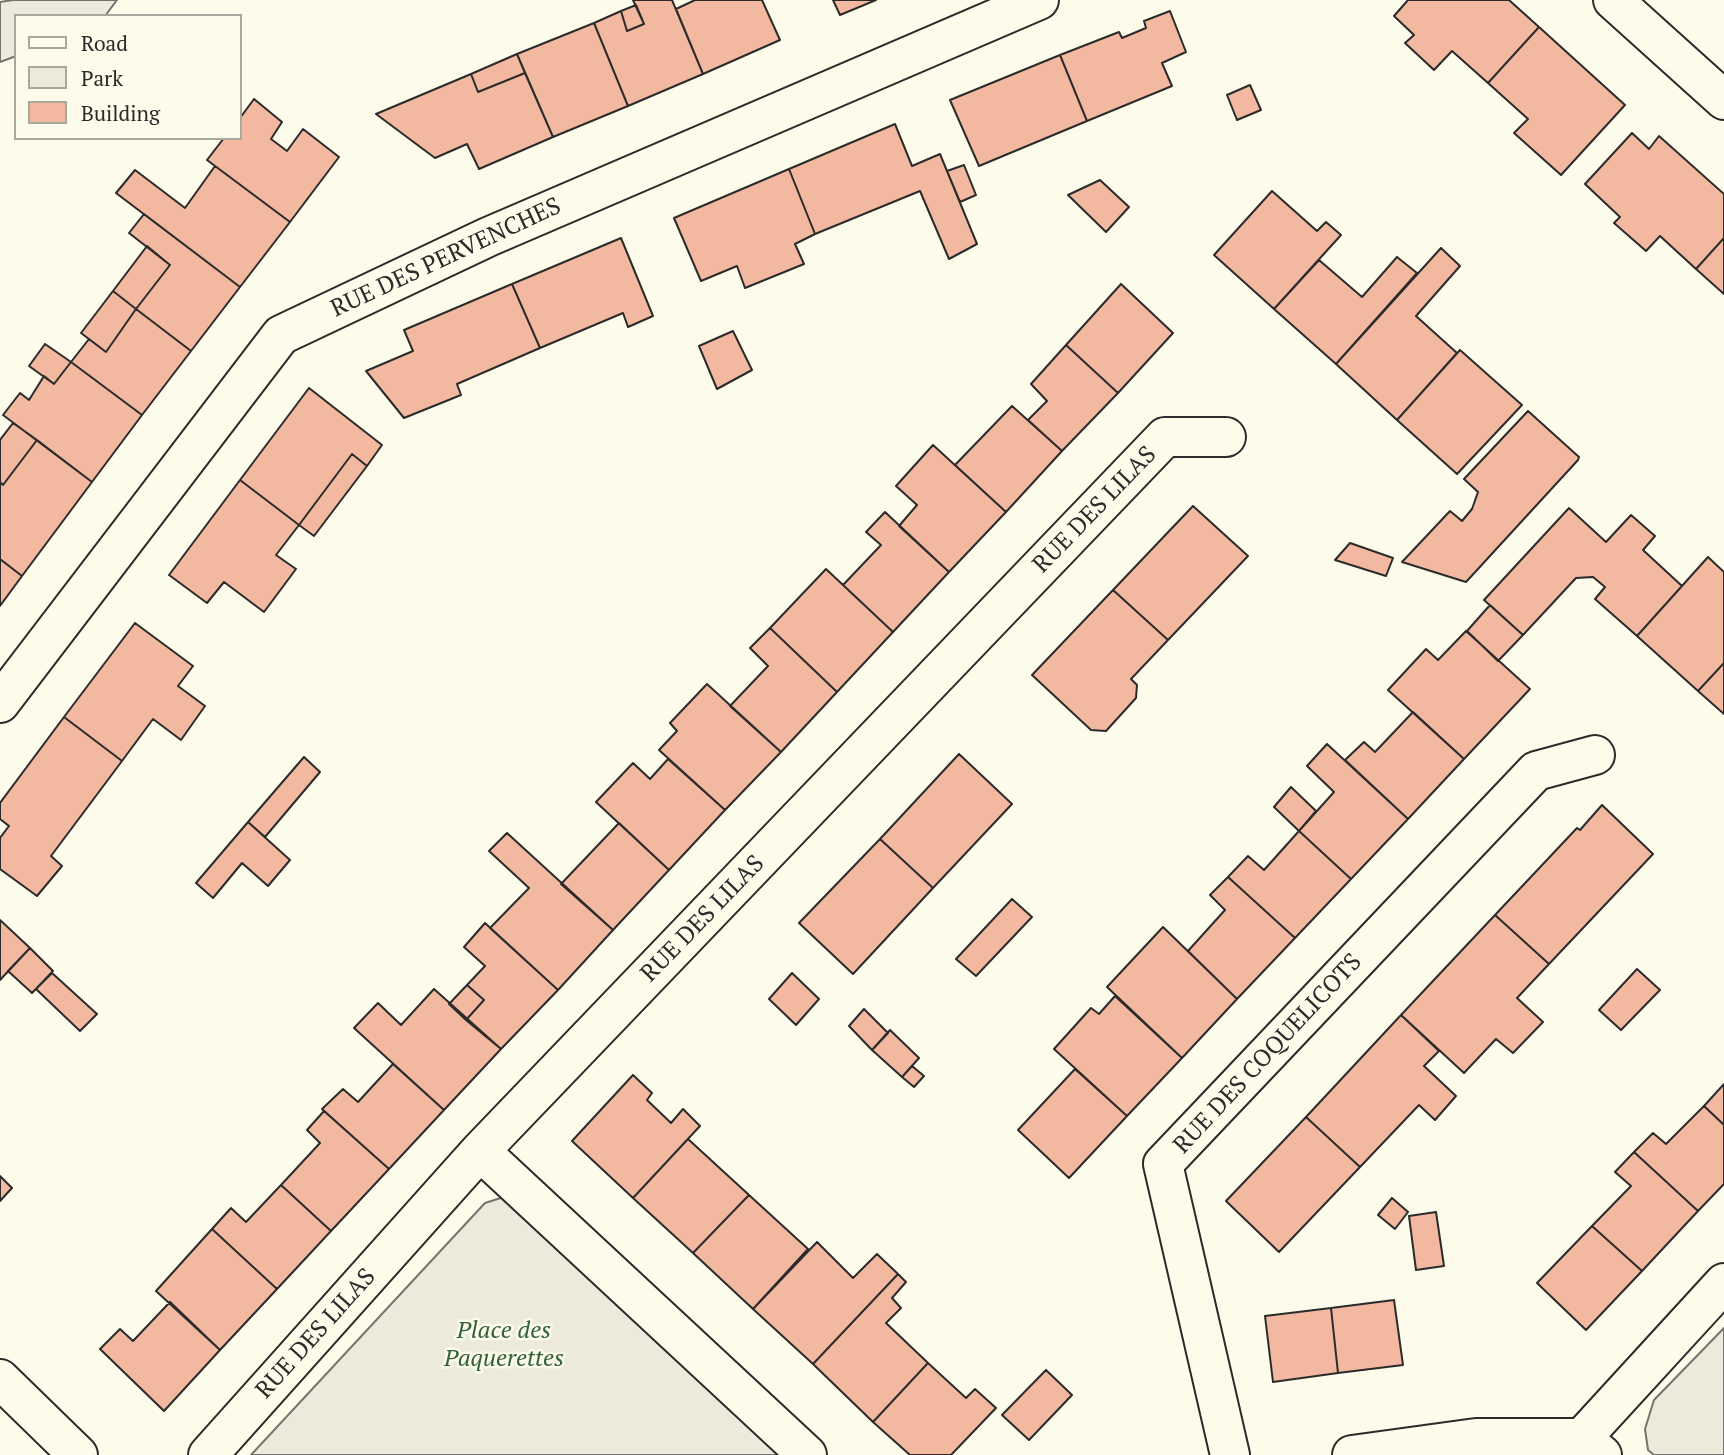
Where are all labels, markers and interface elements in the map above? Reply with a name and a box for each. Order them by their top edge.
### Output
legend [14,14,242,140]
text: Road [81,29,128,57]
text: Park [81,64,123,92]
text: Building [81,99,160,127]
street label: RUE DES PERVENCHES [326,192,566,324]
street label: RUE DES LILAS [1027,441,1163,579]
street label: RUE DES LILAS [635,850,771,988]
street label: RUE DES COQUELICOTS [1168,948,1368,1160]
street label: RUE DES LILAS [250,1263,382,1405]
park label: Place des Paquerettes [444,1317,564,1373]

